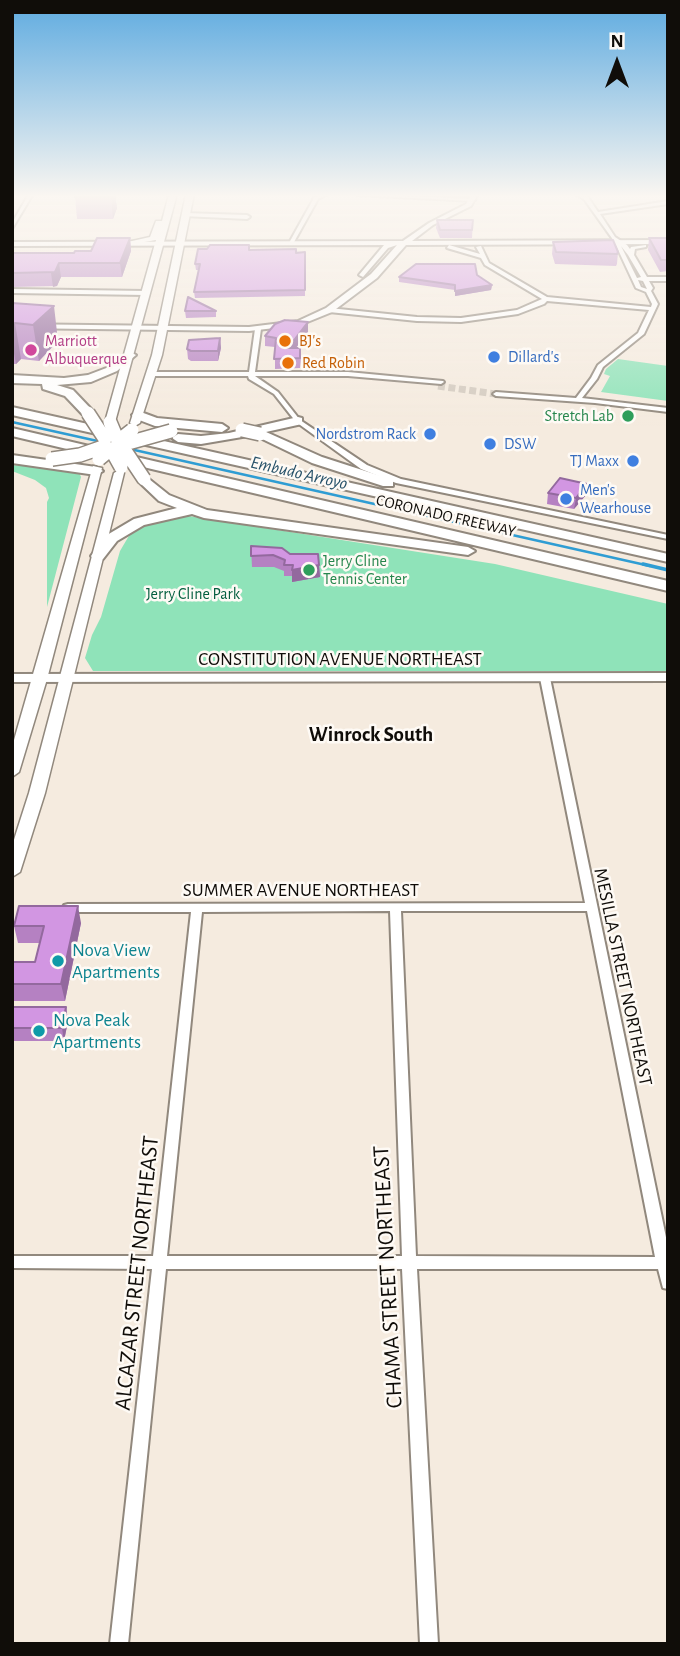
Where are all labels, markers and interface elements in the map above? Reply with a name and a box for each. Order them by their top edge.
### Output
north arrow [582,28,652,98]
text: N [610,32,624,51]
place label: Marriott Albuquerque [45,331,127,369]
place label: BJ's [299,331,321,351]
marker: BJ's [277,333,293,349]
marker: Marriott Albuquerque [23,342,39,358]
place label: Dillard's [508,347,559,367]
marker: Dillard's [486,349,502,365]
place label: Red Robin [302,353,365,373]
marker: Red Robin [280,355,296,371]
place label: Stretch Lab [545,406,614,426]
marker: Stretch Lab [620,408,636,424]
place label: Nordstrom Rack [316,424,416,444]
marker: Nordstrom Rack [422,426,438,442]
place label: DSW [504,434,536,454]
marker: DSW [482,436,498,452]
water label: Embudo Arroyo [249,451,349,495]
place label: TJ Maxx [570,451,619,471]
marker: TJ Maxx [625,453,641,469]
place label: Men's Wearhouse [580,480,651,518]
street label: CORONADO FREEWAY [374,491,518,541]
marker: Men's Wearhouse [558,491,574,507]
place label: Jerry Cline Tennis Center [323,551,407,589]
marker: Jerry Cline Tennis Center [301,562,317,578]
park label: Jerry Cline Park [146,584,240,604]
street label: CONSTITUTION AVENUE NORTHEAST [198,648,482,670]
district label: Winrock South [309,722,433,748]
street label: MESILLA STREET NORTHEAST [589,866,657,1088]
street label: SUMMER AVENUE NORTHEAST [183,879,419,901]
place label: Nova View Apartments [72,939,160,983]
marker: Nova View Apartments [50,953,66,969]
place label: Nova Peak Apartments [53,1009,141,1053]
marker: Nova Peak Apartments [31,1023,47,1039]
street label: ALCAZAR STREET NORTHEAST [109,1134,165,1412]
street label: CHAMA STREET NORTHEAST [367,1145,409,1409]

